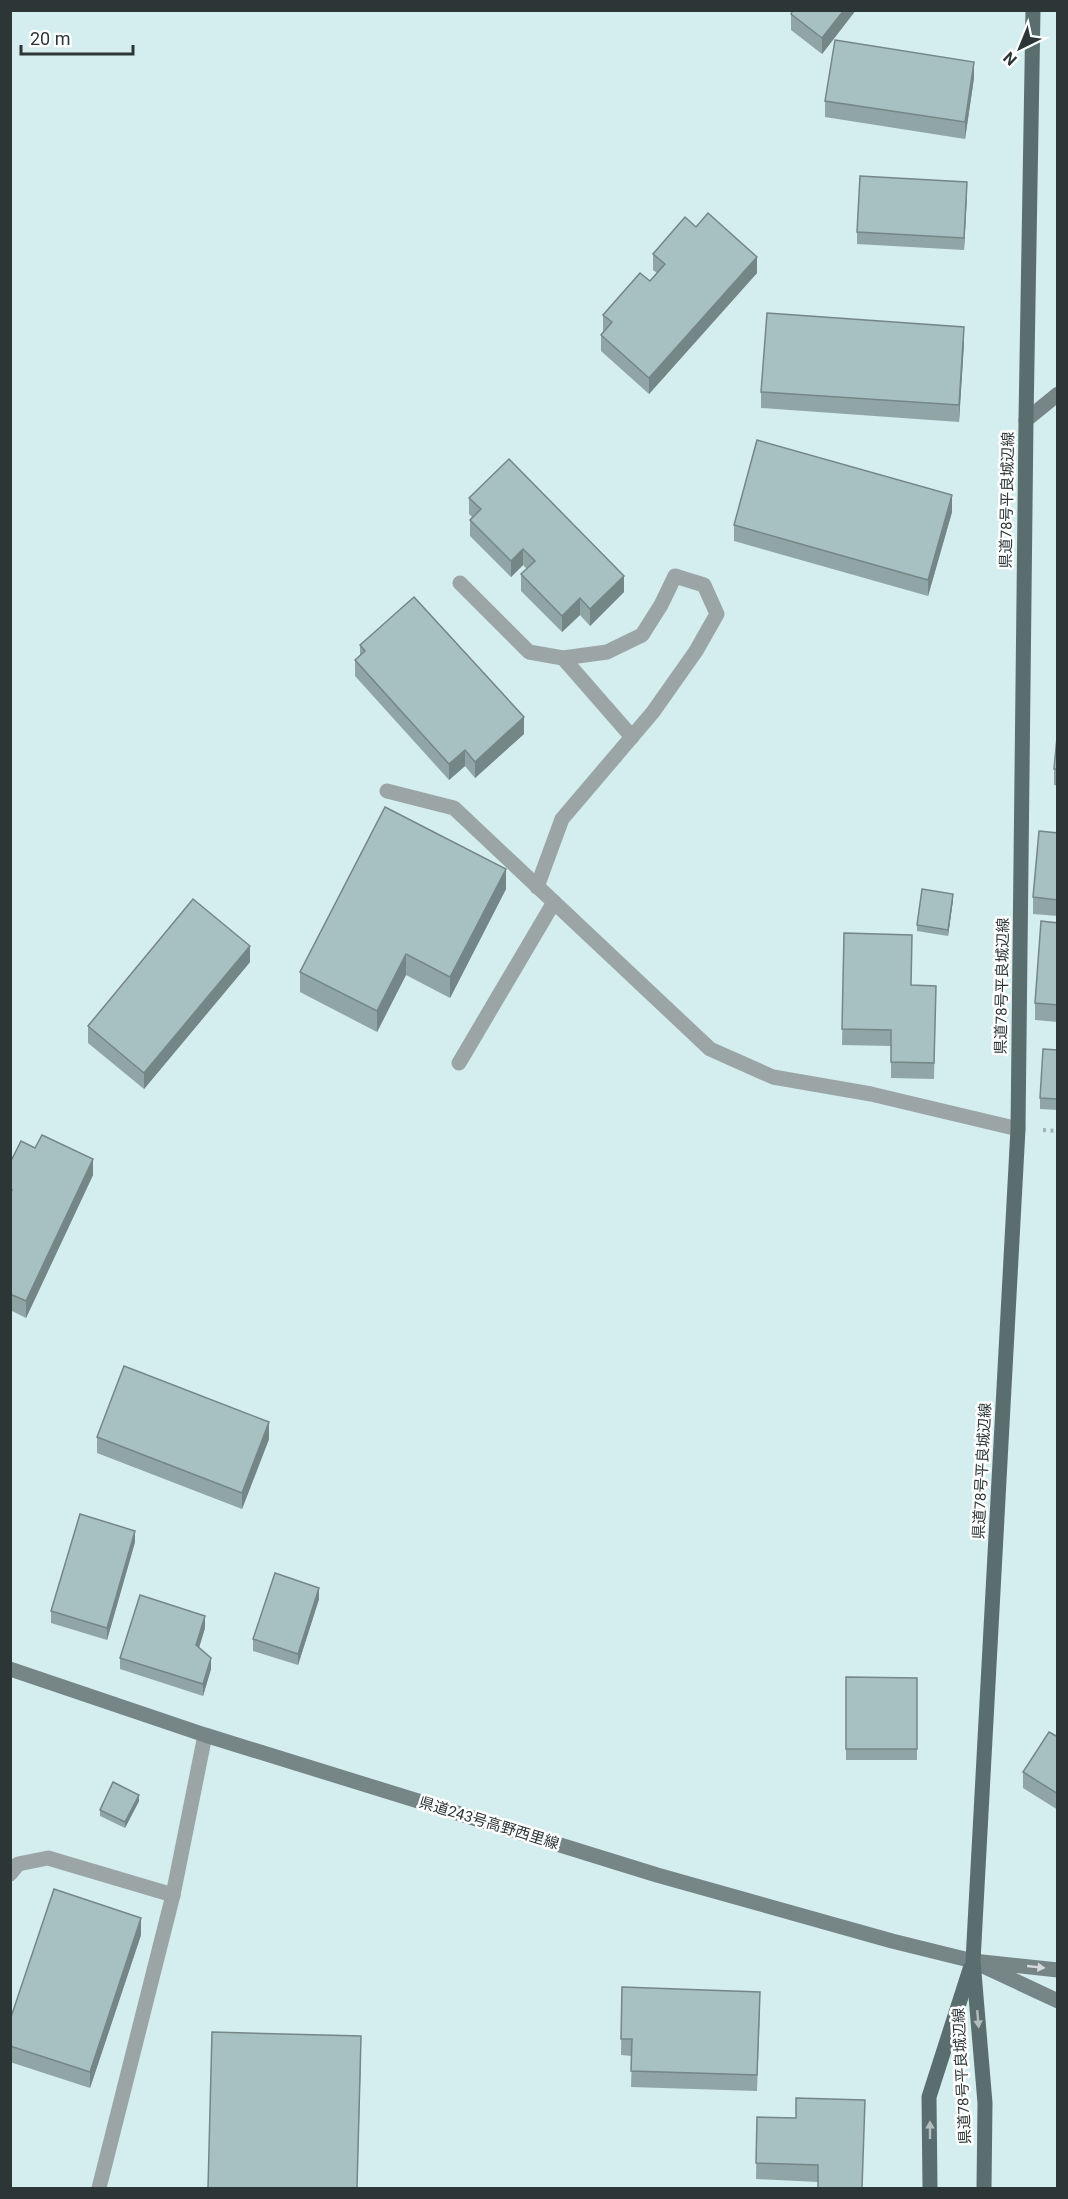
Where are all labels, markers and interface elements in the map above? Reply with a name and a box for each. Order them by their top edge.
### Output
scale bar [21,18,134,56]
north arrow [990,18,1050,78]
text: 20 m [30,28,70,49]
text: N [1000,48,1021,69]
street label: 県道78号平良城辺線 [997,431,1017,569]
street label: 県道78号平良城辺線 [992,917,1012,1055]
street label: 県道78号平良城辺線 [969,1402,995,1540]
street label: 県道243号高野西里線 [417,1793,561,1853]
one-way arrow [1027,1962,1046,1972]
street label: 県道78号平良城辺線 [949,2007,975,2145]
one-way arrow [973,2010,983,2029]
one-way arrow [925,2121,935,2140]

